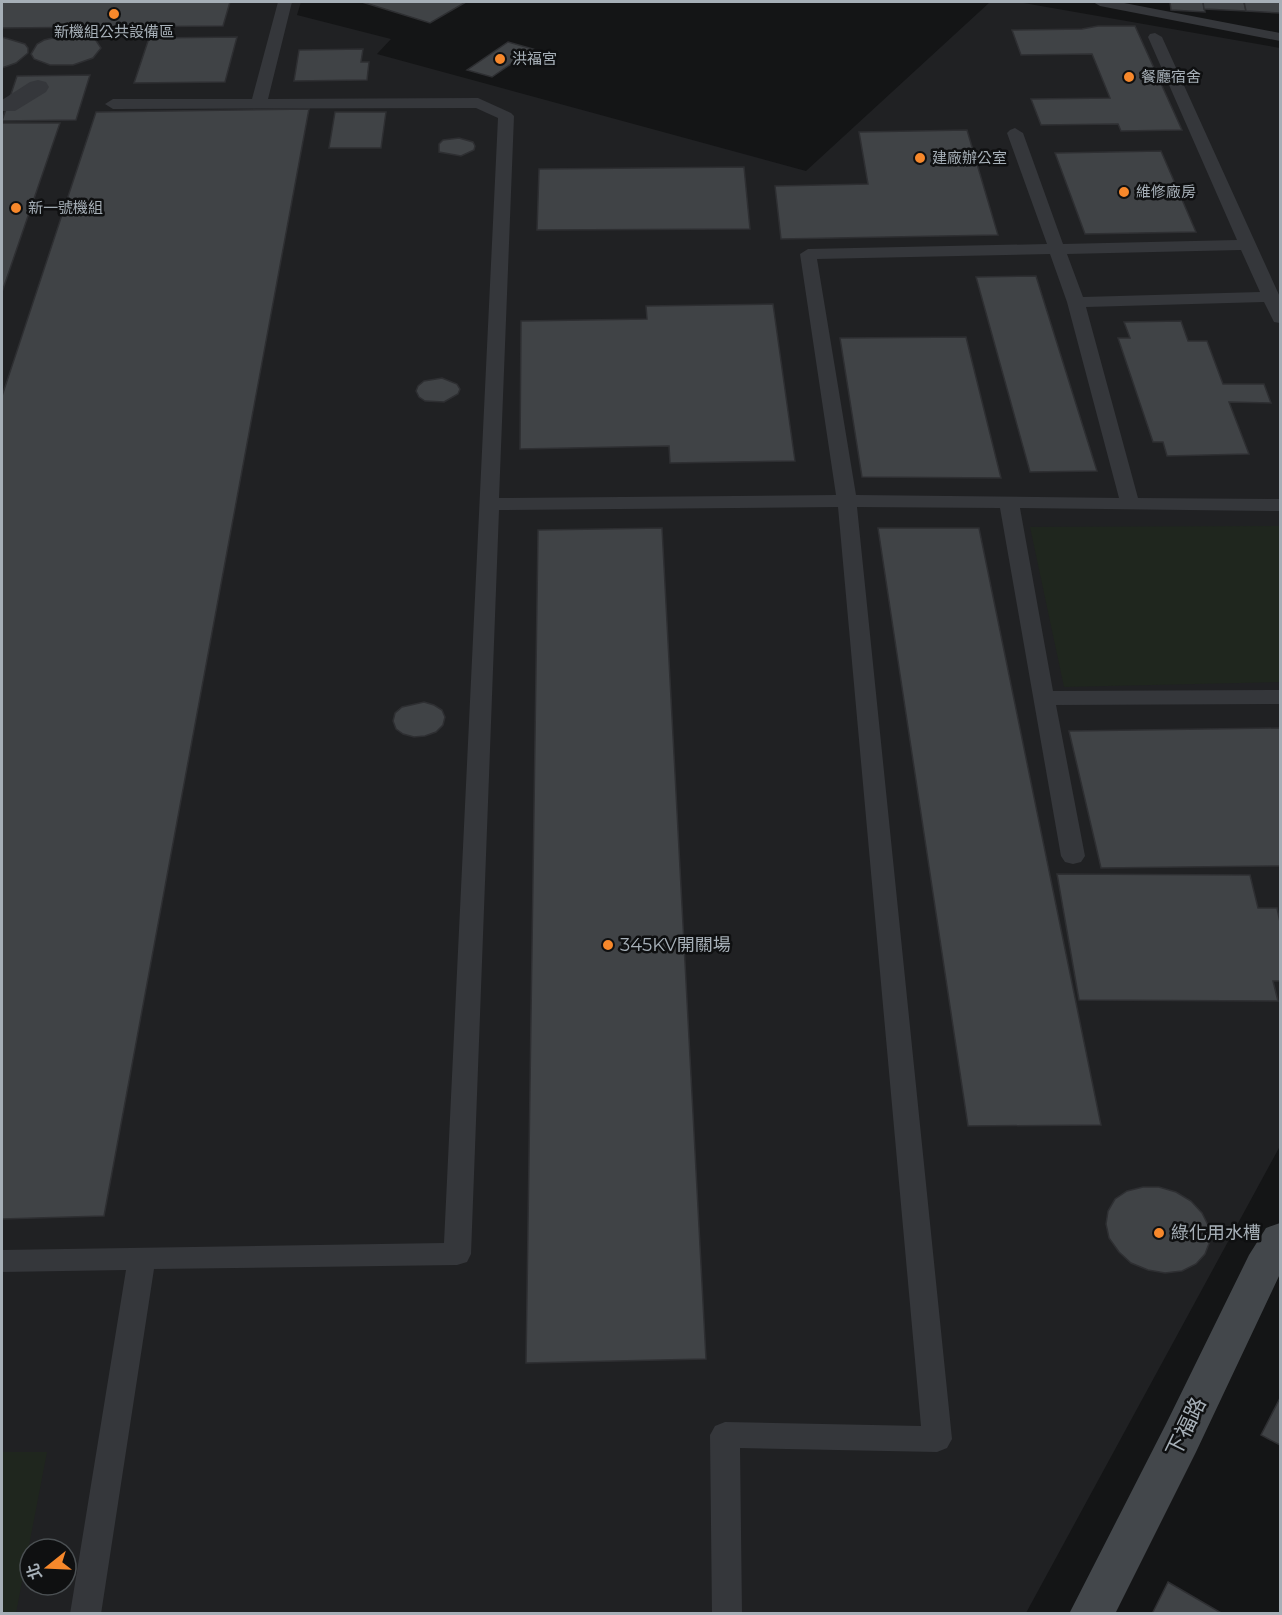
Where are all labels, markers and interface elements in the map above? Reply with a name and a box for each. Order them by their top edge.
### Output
marker: 新機組公共設備區 [107,7,121,21]
place label: 新機組公共設備區 [54,22,174,41]
place label: 洪福宮 [512,49,557,68]
marker: 洪福宮 [493,52,507,66]
place label: 餐廳宿舍 [1141,67,1201,86]
marker: 餐廳宿舍 [1122,70,1136,84]
place label: 建廠辦公室 [932,148,1007,167]
marker: 建廠辦公室 [913,151,927,165]
place label: 維修廠房 [1136,182,1196,201]
marker: 維修廠房 [1117,185,1131,199]
place label: 新一號機組 [28,198,103,217]
marker: 新一號機組 [9,201,23,215]
place label: 345KV開關場 [620,934,731,956]
marker: 345KV開關場 [601,938,615,952]
place label: 綠化用水槽 [1171,1222,1261,1244]
marker: 綠化用水槽 [1152,1226,1166,1240]
street label: 下福路 [1161,1393,1211,1461]
north arrow [18,1537,78,1597]
text: 北 [23,1561,46,1582]

